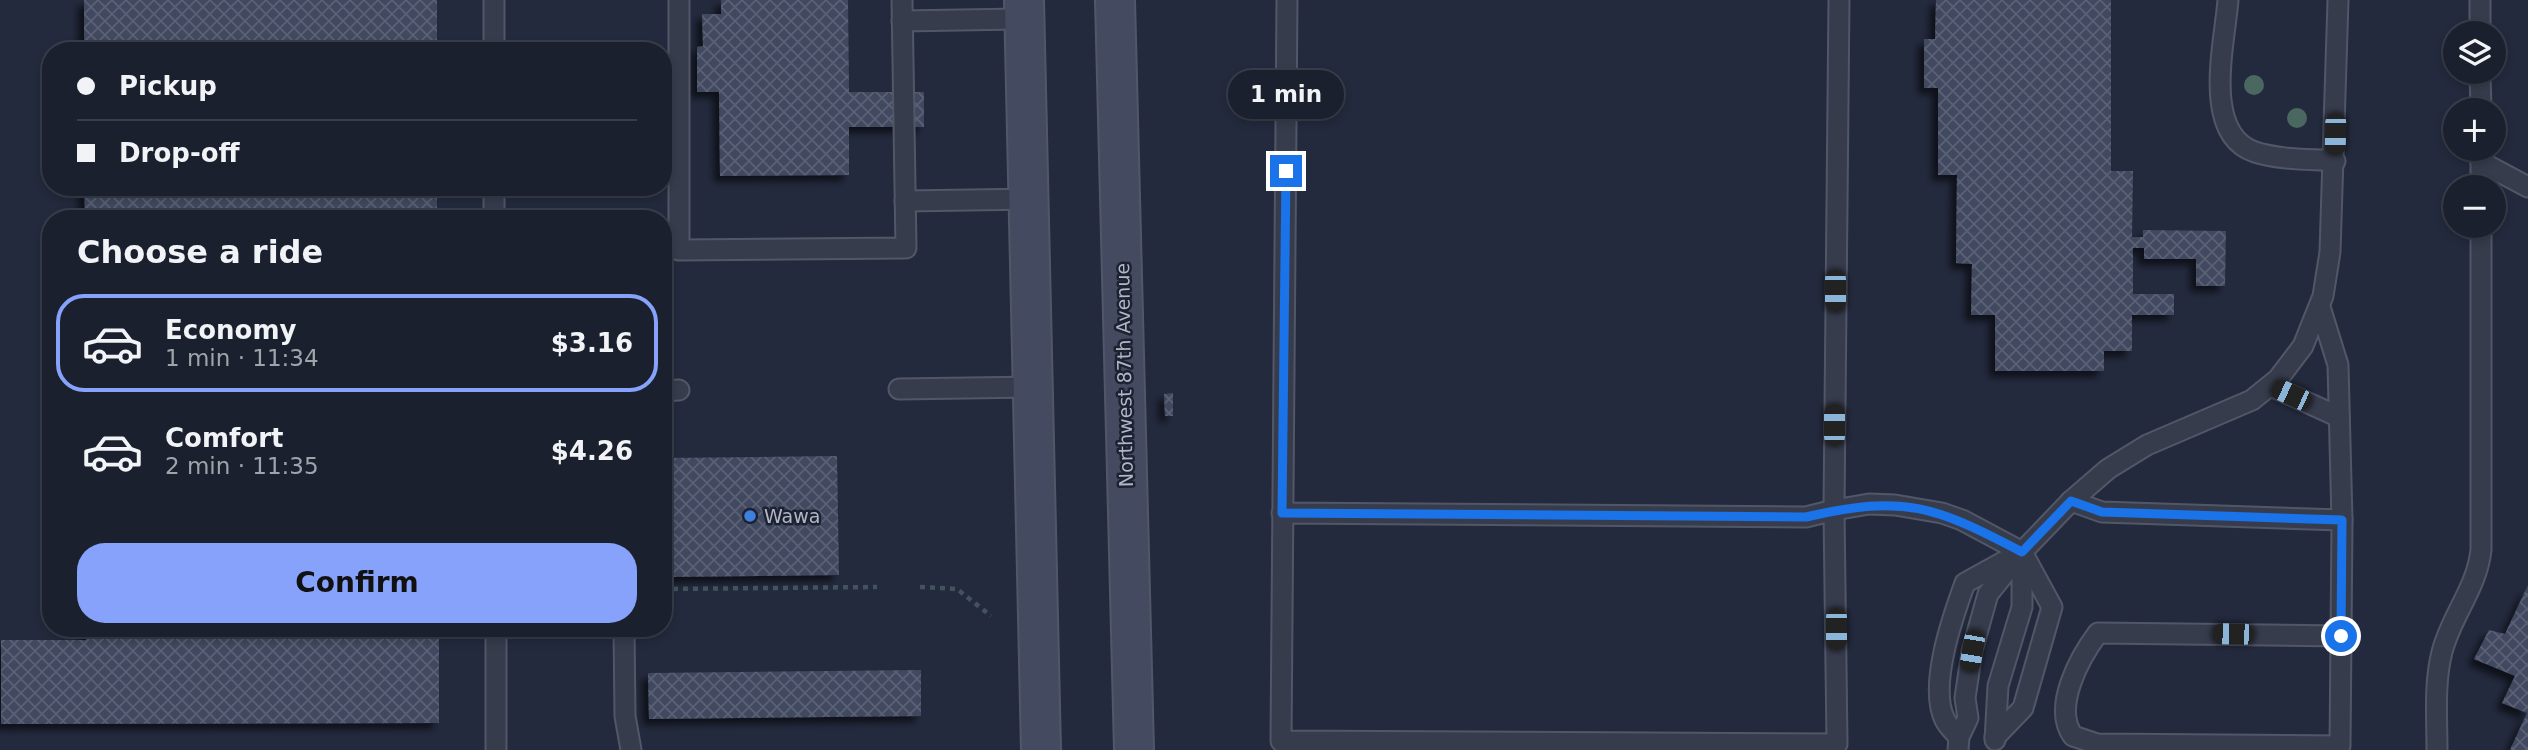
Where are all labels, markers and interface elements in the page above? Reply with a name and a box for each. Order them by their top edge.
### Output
map controls [2443,21,2506,238]
button: layers [2443,21,2506,84]
callout: 1 min [1228,69,1344,118]
text: Pickup [119,71,217,101]
text: 1 min [1250,81,1322,107]
button: + [2443,98,2506,161]
car [2325,113,2346,155]
text: Drop-off [119,138,240,168]
route end [1270,155,1302,187]
button: − [2443,175,2506,238]
text: Choose a ride [77,233,323,271]
street label: Northwest 87th Avenue [1111,263,1137,487]
car [1825,270,1846,312]
icon: car [81,312,144,375]
text: Economy [165,315,296,345]
text: $3.16 [551,328,633,358]
text: 1 min · 11:34 [165,345,319,371]
car [2268,377,2315,413]
car [1824,404,1845,446]
icon: car [81,420,144,483]
text: Comfort [165,423,283,453]
text: $4.26 [551,436,633,466]
text: 2 min · 11:35 [165,453,319,479]
place label: Wawa [764,505,820,527]
marker: Wawa [742,508,758,524]
button: Confirm [77,543,637,623]
car [1826,608,1847,650]
route start [2325,620,2357,652]
car [2212,623,2255,645]
car [1959,628,1986,674]

